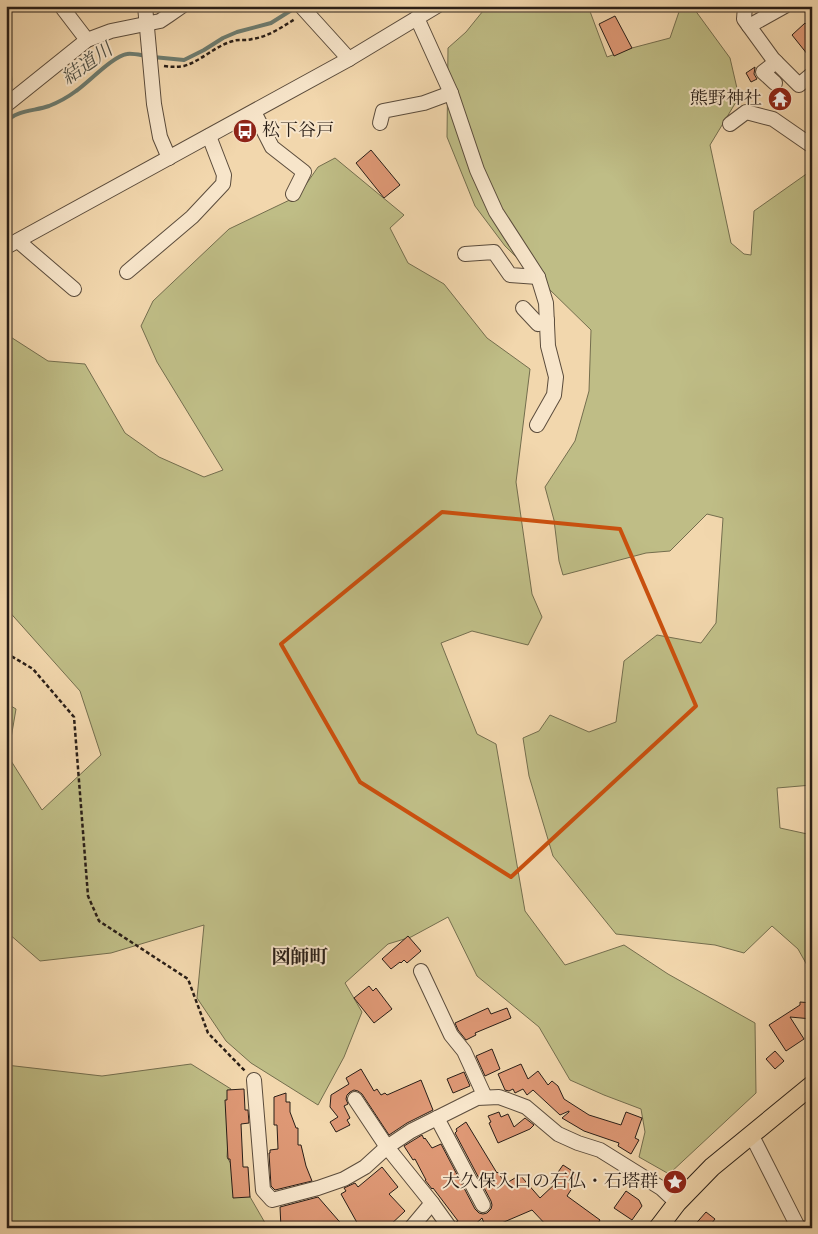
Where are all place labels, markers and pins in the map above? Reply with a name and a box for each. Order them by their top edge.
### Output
temple icon: 熊野神社 [767,86,793,112]
place label: 熊野神社 [690,88,762,108]
bus stop icon: 松下谷戸 [232,118,258,144]
place label: 松下谷戸 [262,120,334,140]
place icon: 大久保入口の石仏・石塔群 [662,1169,688,1195]
place label: 大久保入口の石仏・石塔群 [442,1171,658,1191]

